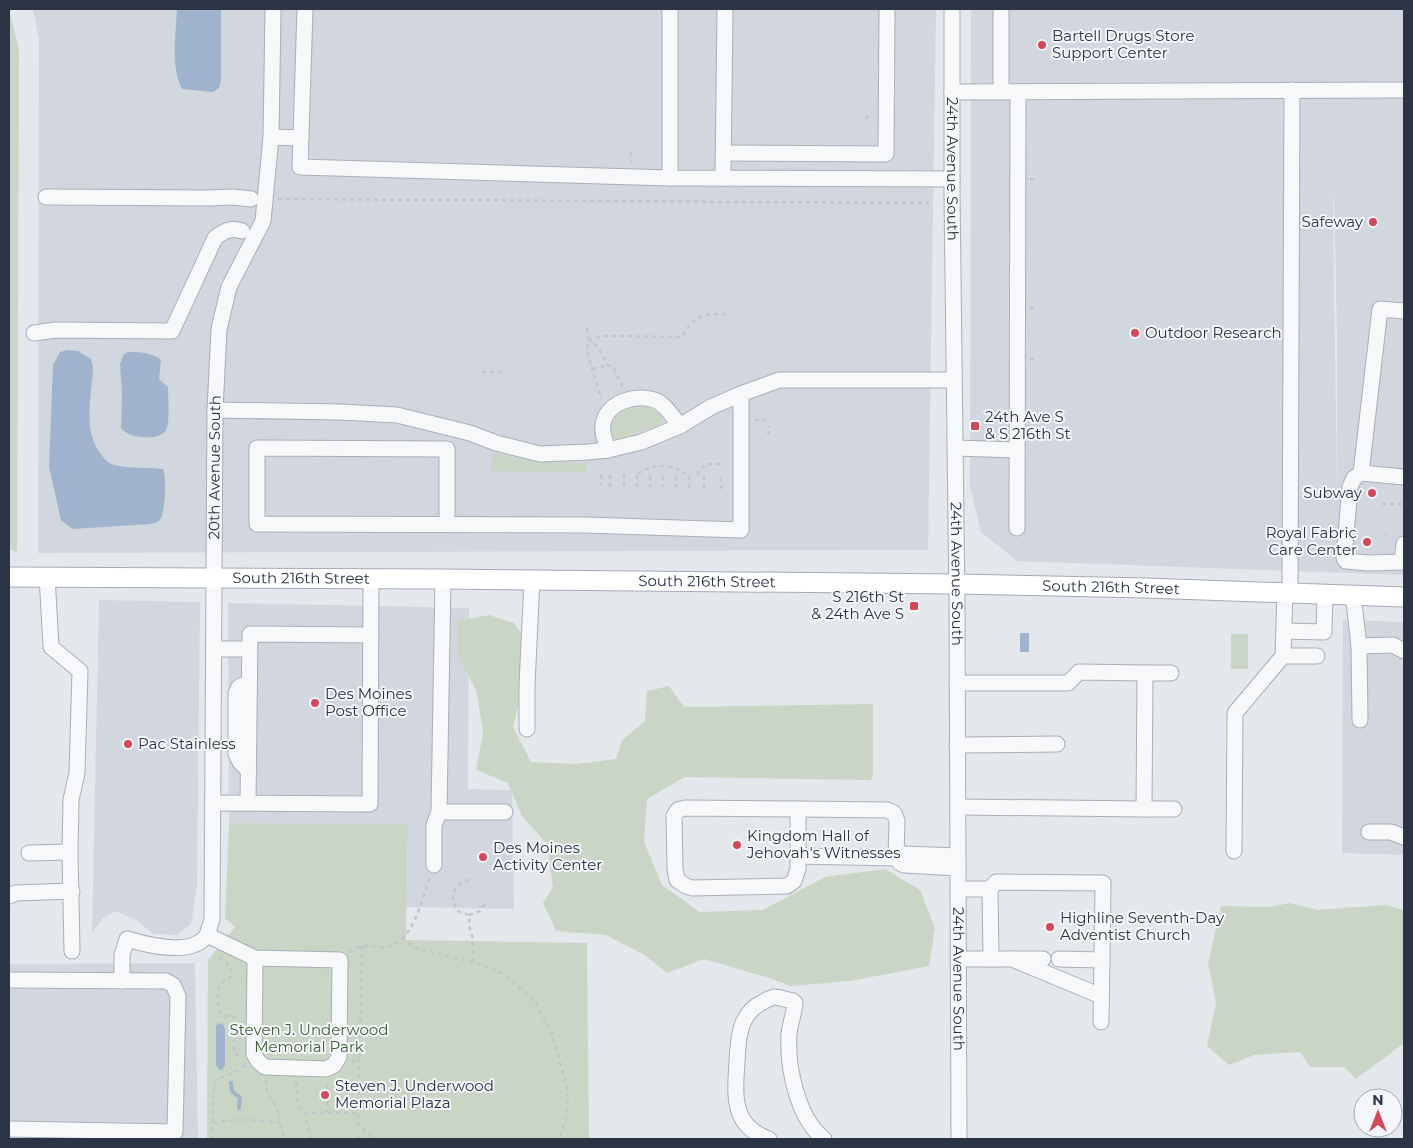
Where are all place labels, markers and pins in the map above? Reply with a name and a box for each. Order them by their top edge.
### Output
place label: Bartell Drugs Store Support Center [1052,26,1195,62]
marker: Bartell Drugs Store Support Center [1036,39,1048,51]
place label: Safeway [1301,212,1364,231]
marker: Safeway [1367,216,1379,228]
place label: Outdoor Research [1145,323,1282,342]
marker: Outdoor Research [1129,327,1141,339]
place label: 24th Ave S & S 216th St [985,407,1071,443]
marker: 24th Ave S & S 216th St [969,420,981,432]
place label: Subway [1303,483,1363,502]
marker: Subway [1366,487,1378,499]
place label: Royal Fabric Care Center [1266,523,1357,559]
marker: Royal Fabric Care Center [1361,536,1373,548]
place label: S 216th St & 24th Ave S [811,587,904,623]
marker: S 216th St & 24th Ave S [908,600,920,612]
place label: Des Moines Post Office [325,684,412,720]
marker: Des Moines Post Office [309,697,321,709]
place label: Pac Stainless [138,734,236,753]
marker: Pac Stainless [122,738,134,750]
place label: Kingdom Hall of Jehovah's Witnesses [746,826,901,862]
place label: Des Moines Activity Center [493,838,602,874]
marker: Kingdom Hall of Jehovah's Witnesses [731,839,743,851]
marker: Des Moines Activity Center [477,851,489,863]
place label: Highline Seventh-Day Adventist Church [1060,908,1225,944]
marker: Highline Seventh-Day Adventist Church [1044,921,1056,933]
place label: Steven J. Underwood Memorial Plaza [335,1076,494,1112]
marker: Steven J. Underwood Memorial Plaza [319,1089,331,1101]

